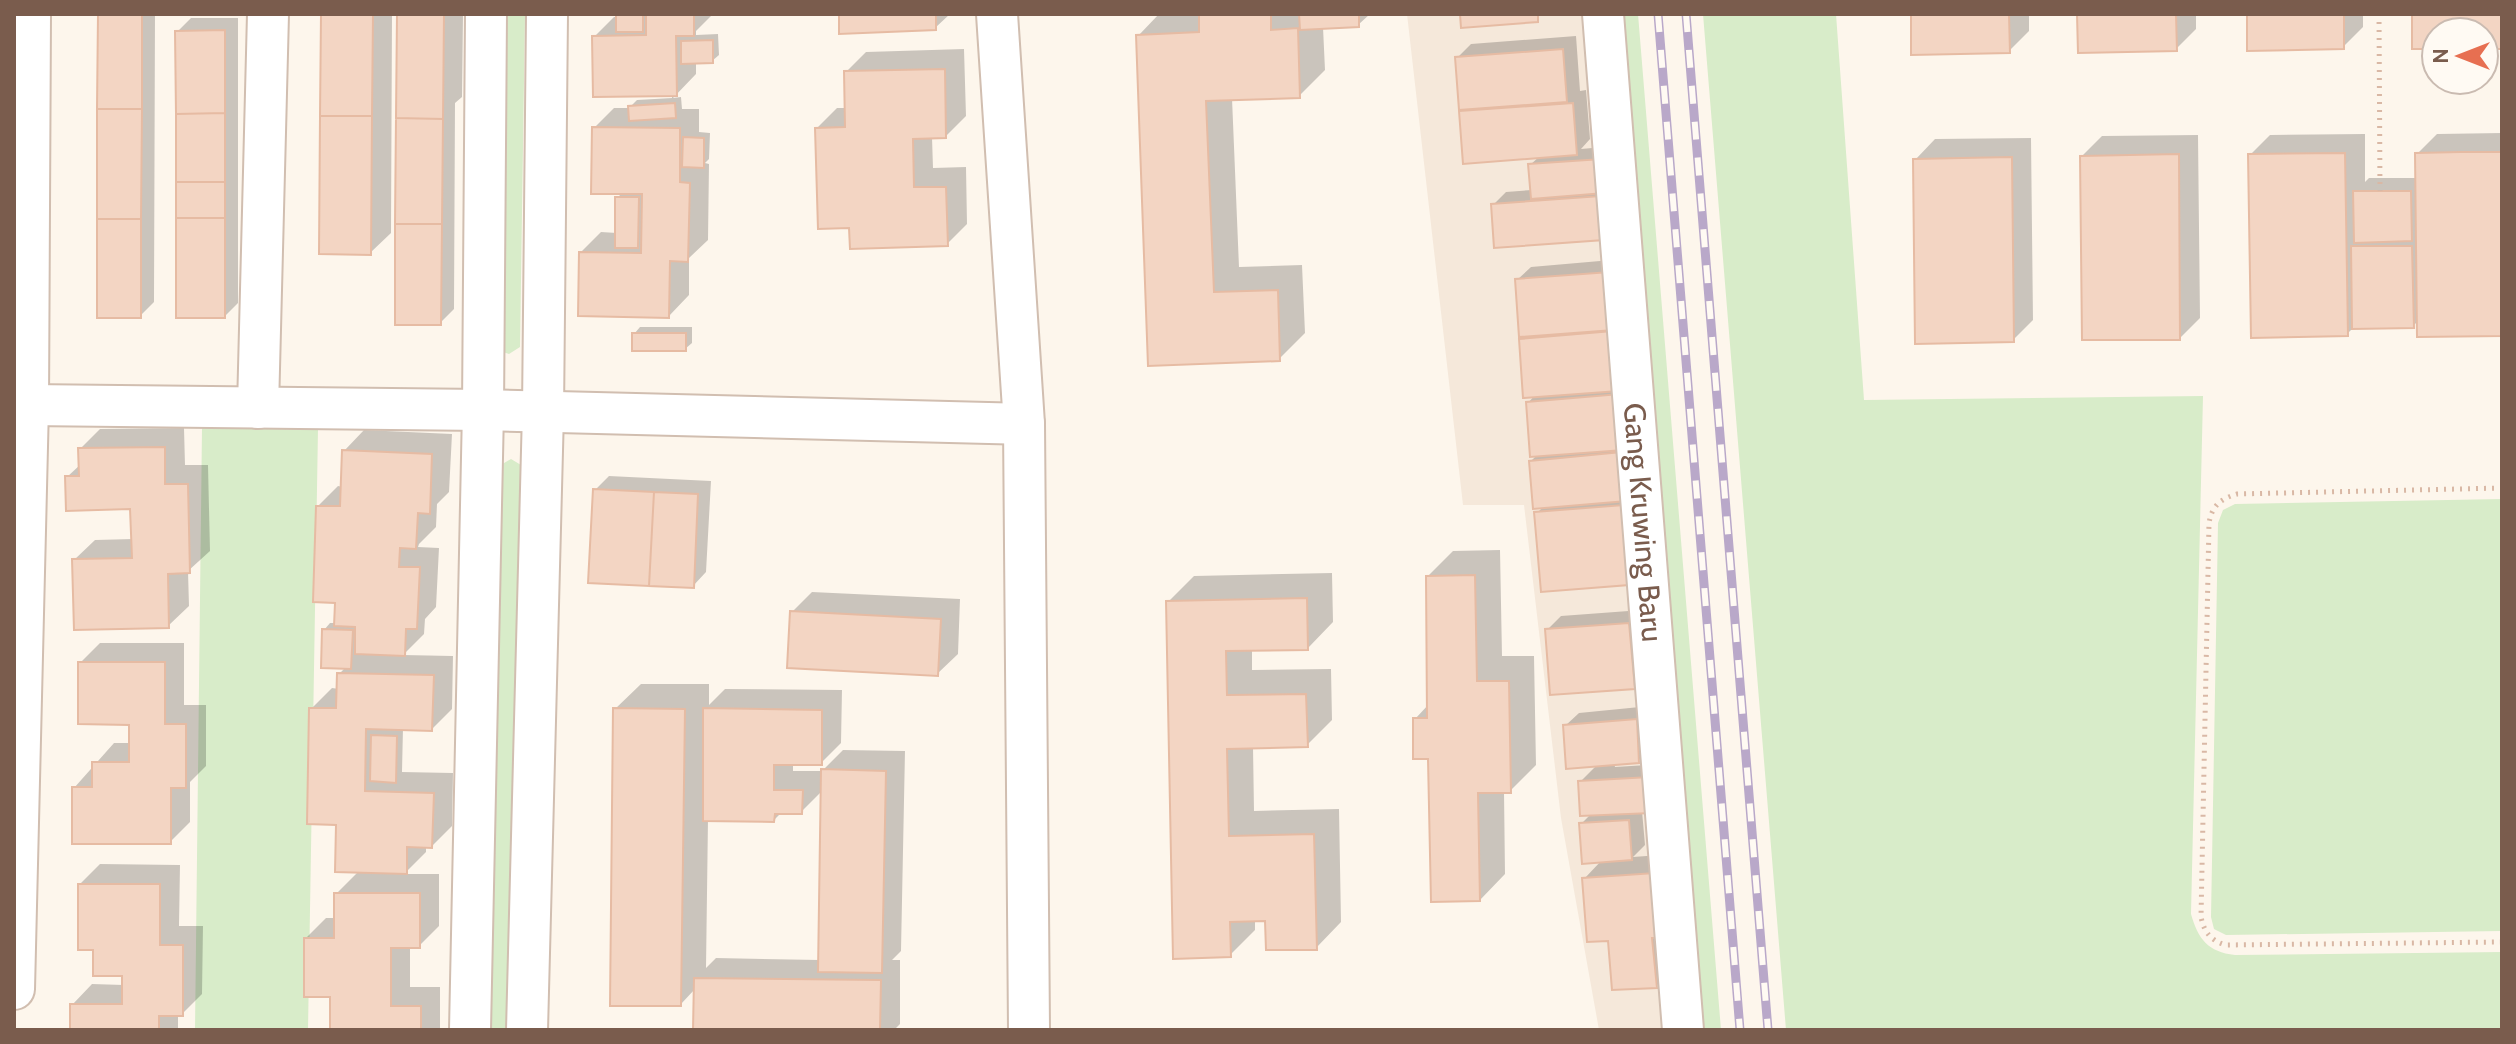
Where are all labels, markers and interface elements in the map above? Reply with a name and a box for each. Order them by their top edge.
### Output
north arrow [2420,16,2500,96]
text: N [2427,48,2454,64]
street label: Gang Kruwing Baru [1616,402,1671,643]

